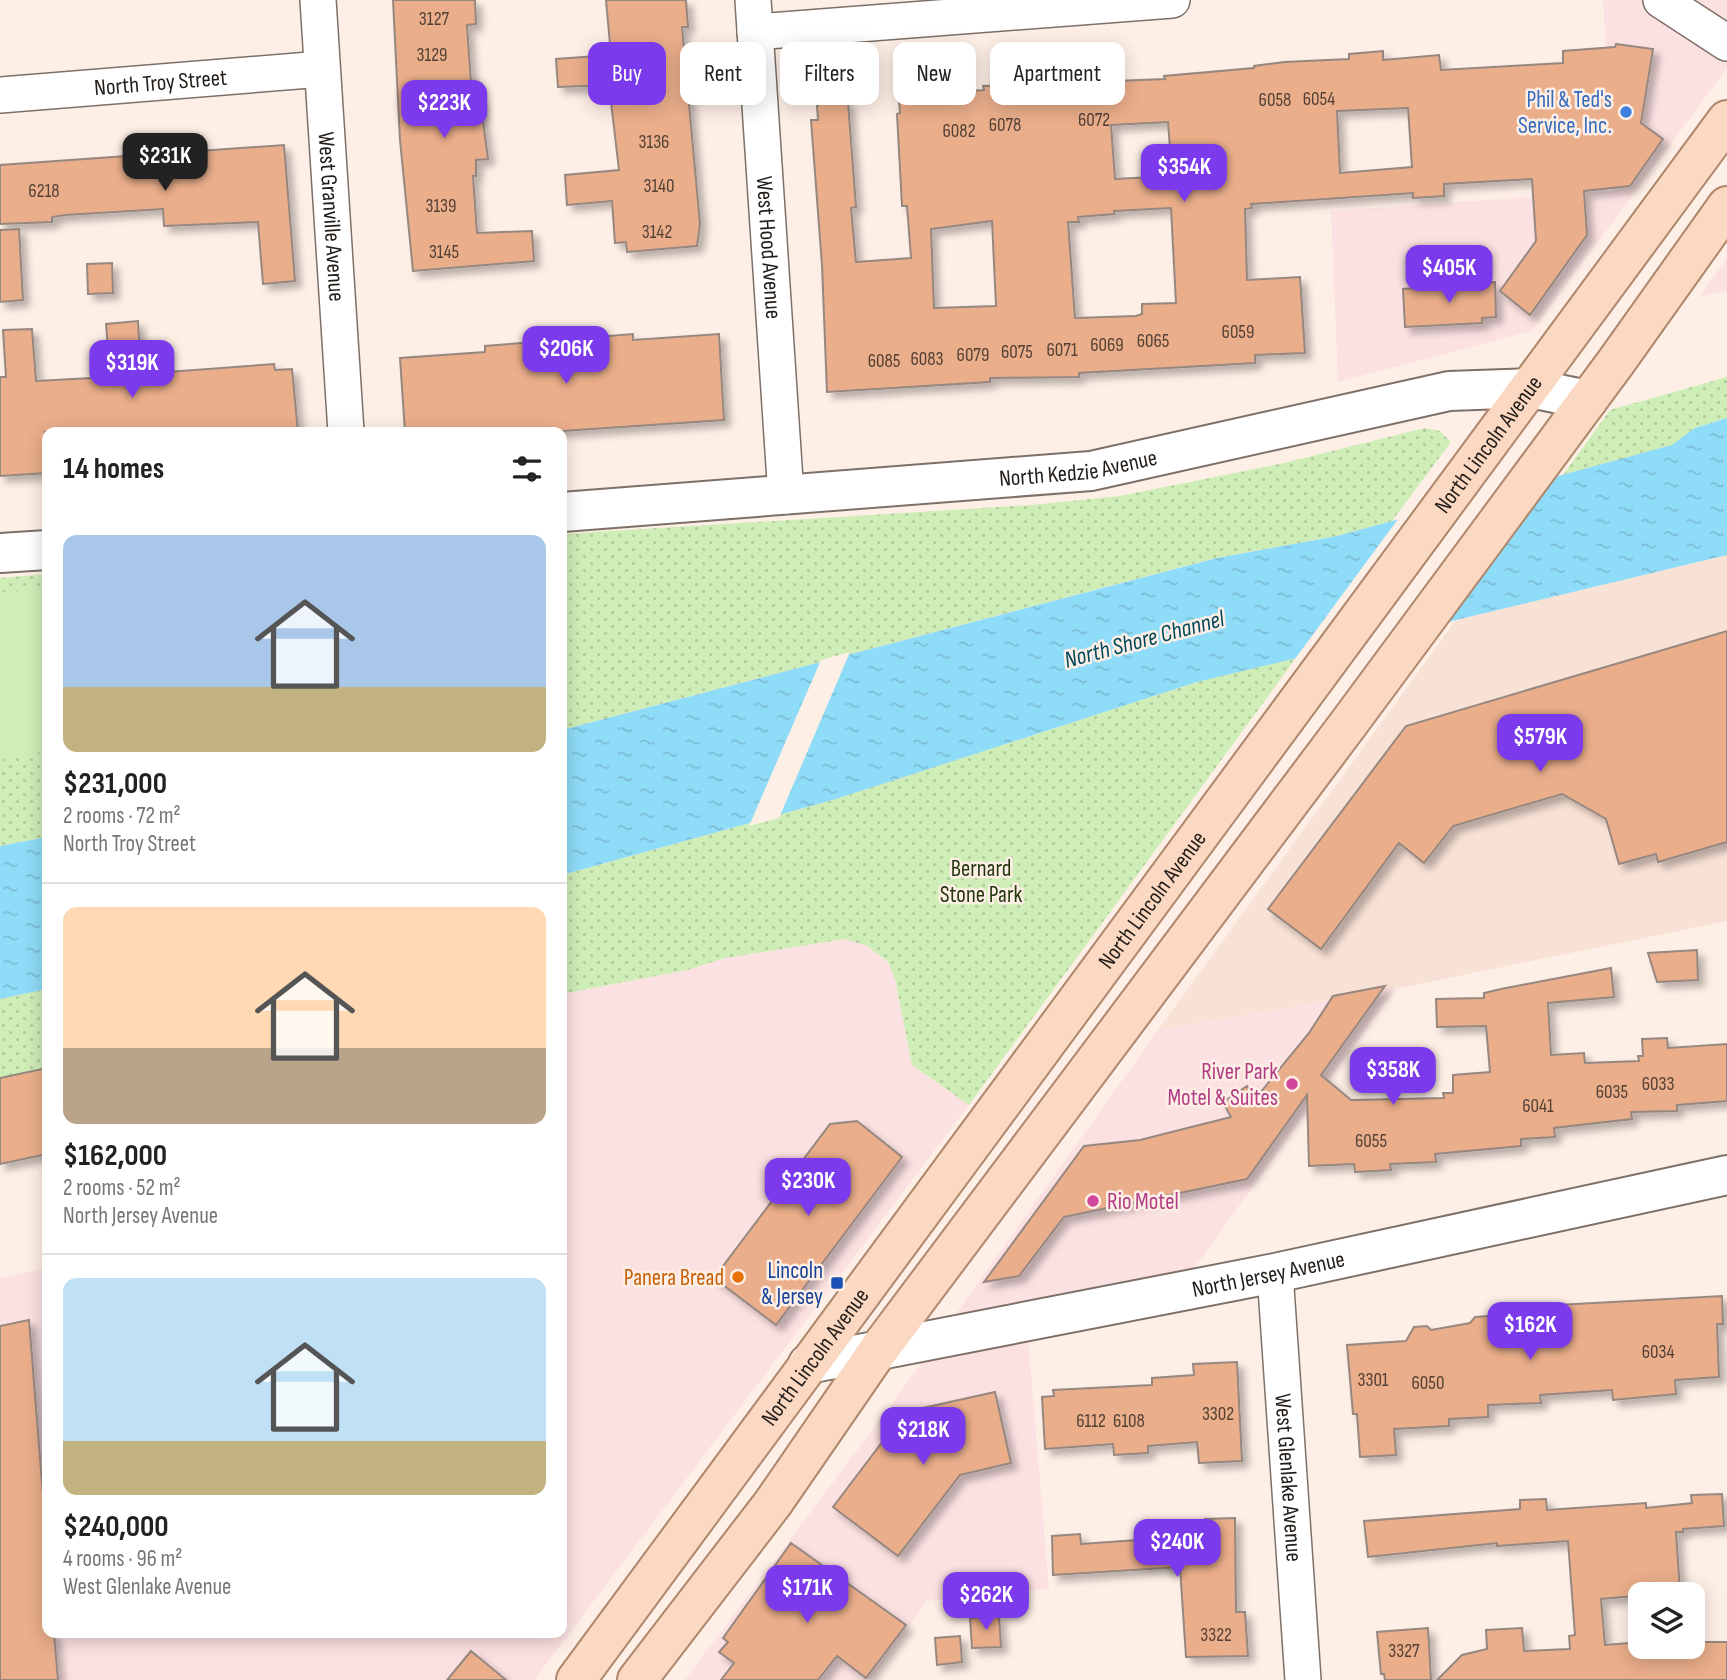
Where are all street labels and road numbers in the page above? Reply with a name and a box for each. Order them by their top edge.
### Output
street label: North Troy Street [93,64,228,102]
street label: West Granville Avenue [312,131,351,302]
street label: West Hood Avenue [750,175,787,320]
street label: North Lincoln Avenue [1429,370,1549,519]
street label: North Kedzie Avenue [998,444,1160,493]
street label: North Lincoln Avenue [1093,826,1213,974]
street label: North Jersey Avenue [1190,1245,1347,1304]
street label: North Lincoln Avenue [755,1283,875,1431]
street label: West Glenlake Avenue [1268,1393,1308,1563]

